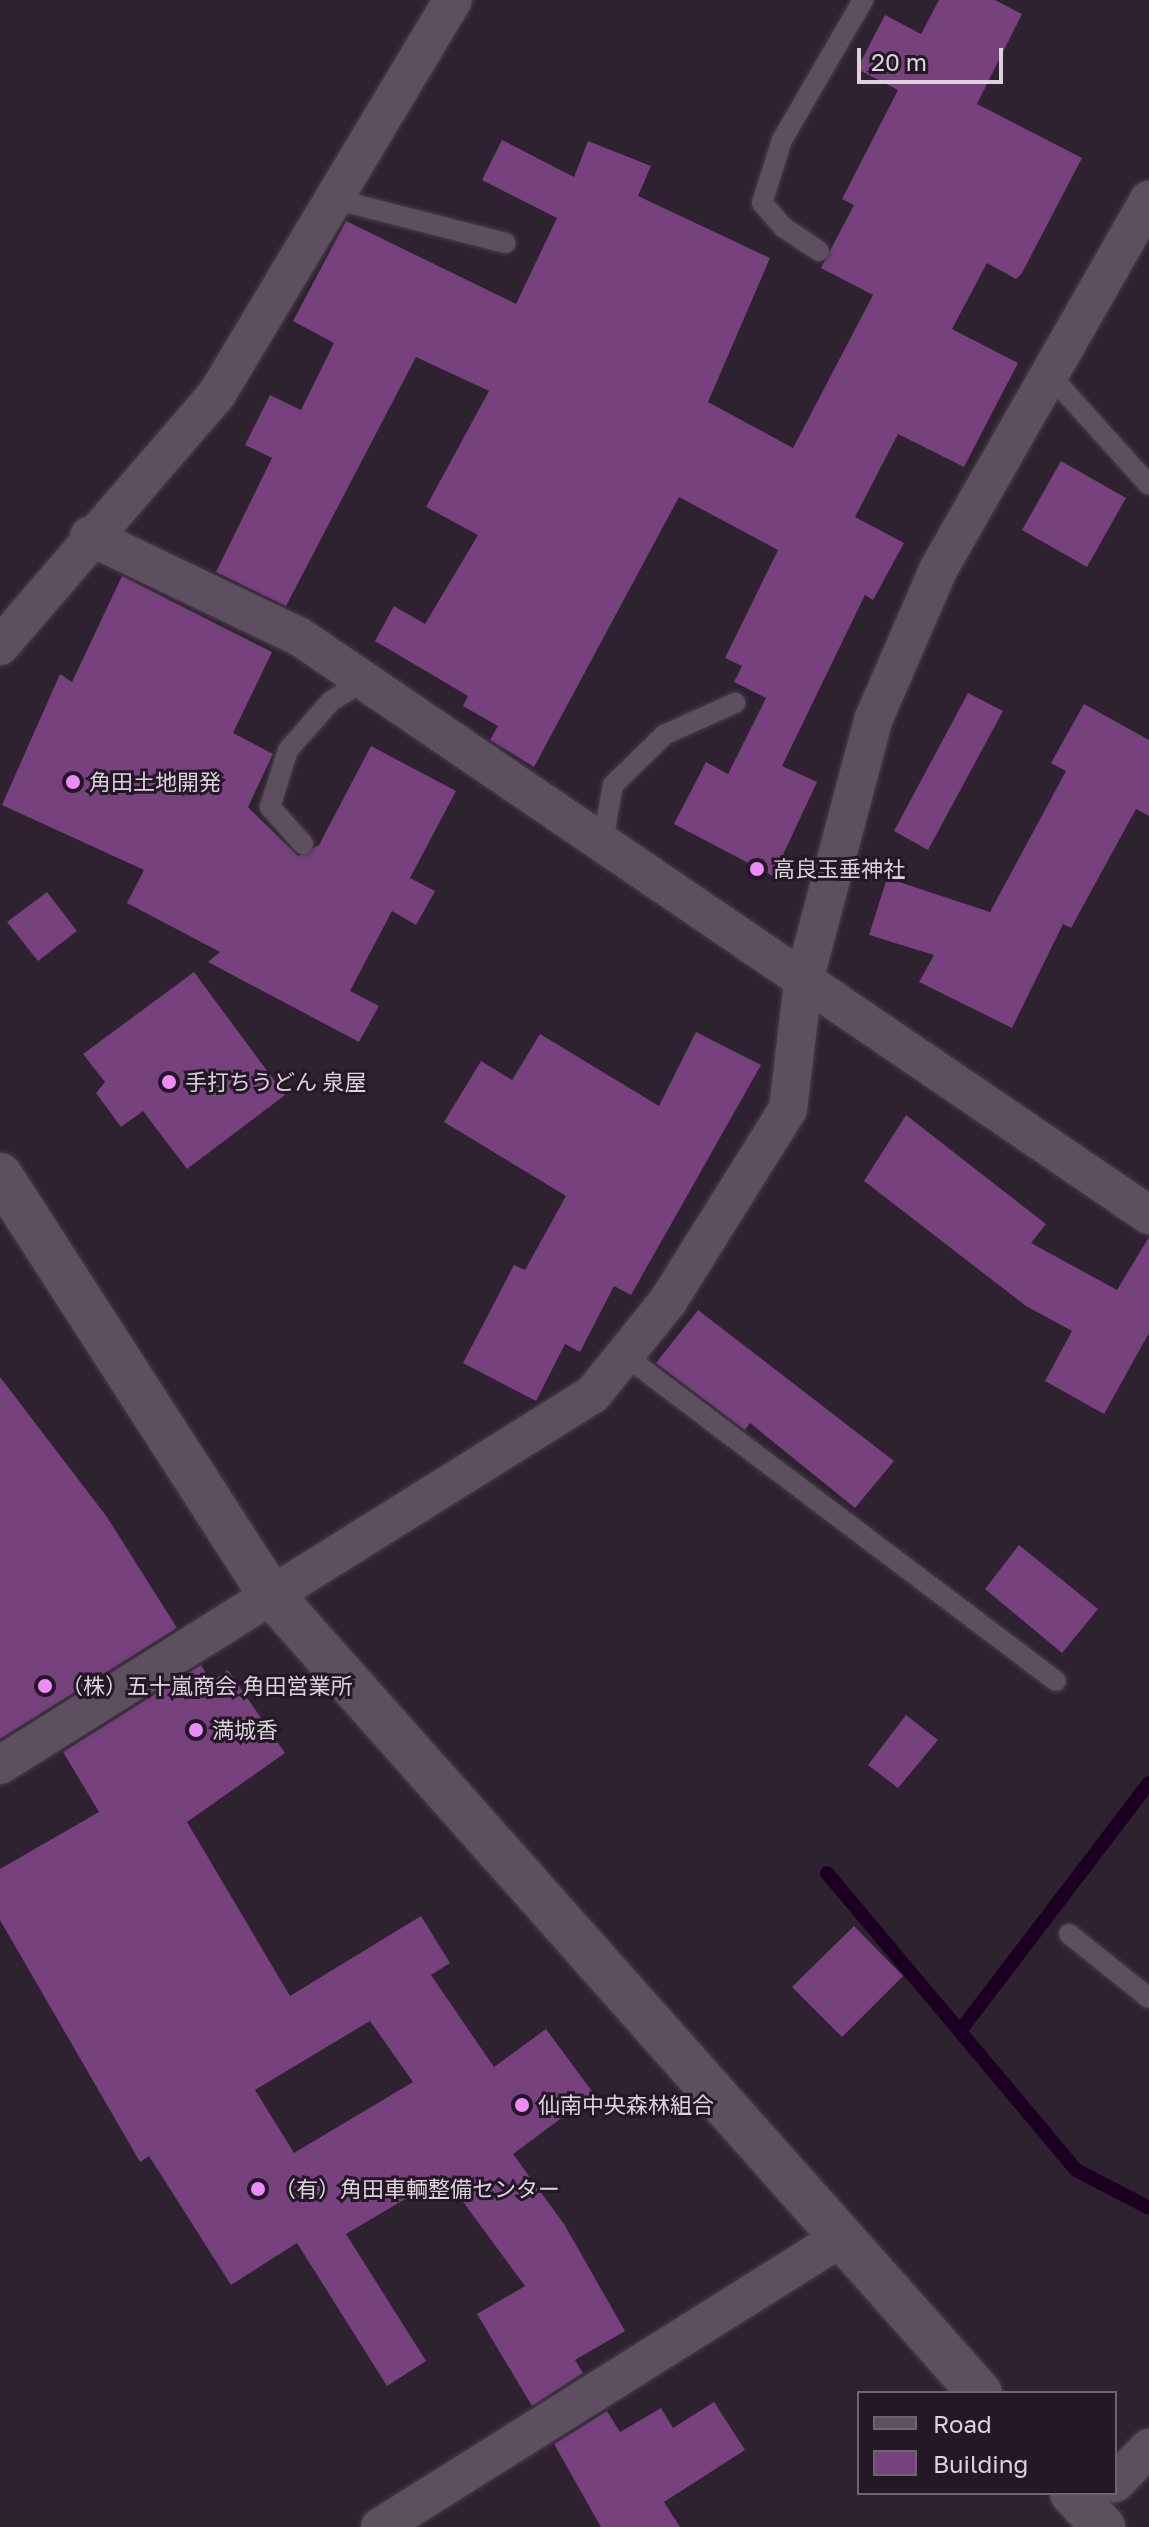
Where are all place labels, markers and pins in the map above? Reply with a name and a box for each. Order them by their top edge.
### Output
place label: 角田土地開発 [89,769,221,795]
marker: 角田土地開発 [64,773,82,791]
place label: 高良玉垂神社 [773,856,905,882]
marker: 高良玉垂神社 [748,860,766,878]
place label: 手打ちうどん 泉屋 [185,1069,366,1095]
marker: 手打ちうどん 泉屋 [160,1073,178,1091]
place label: （株）五十嵐商会 角田営業所 [61,1673,352,1699]
marker: （株）五十嵐商会 角田営業所 [36,1677,54,1695]
place label: 満城香 [212,1717,278,1743]
marker: 満城香 [187,1721,205,1739]
place label: 仙南中央森林組合 [538,2092,714,2118]
marker: 仙南中央森林組合 [513,2096,531,2114]
place label: （有）角田車輌整備センター [274,2176,560,2202]
marker: （有）角田車輌整備センター [249,2180,267,2198]

